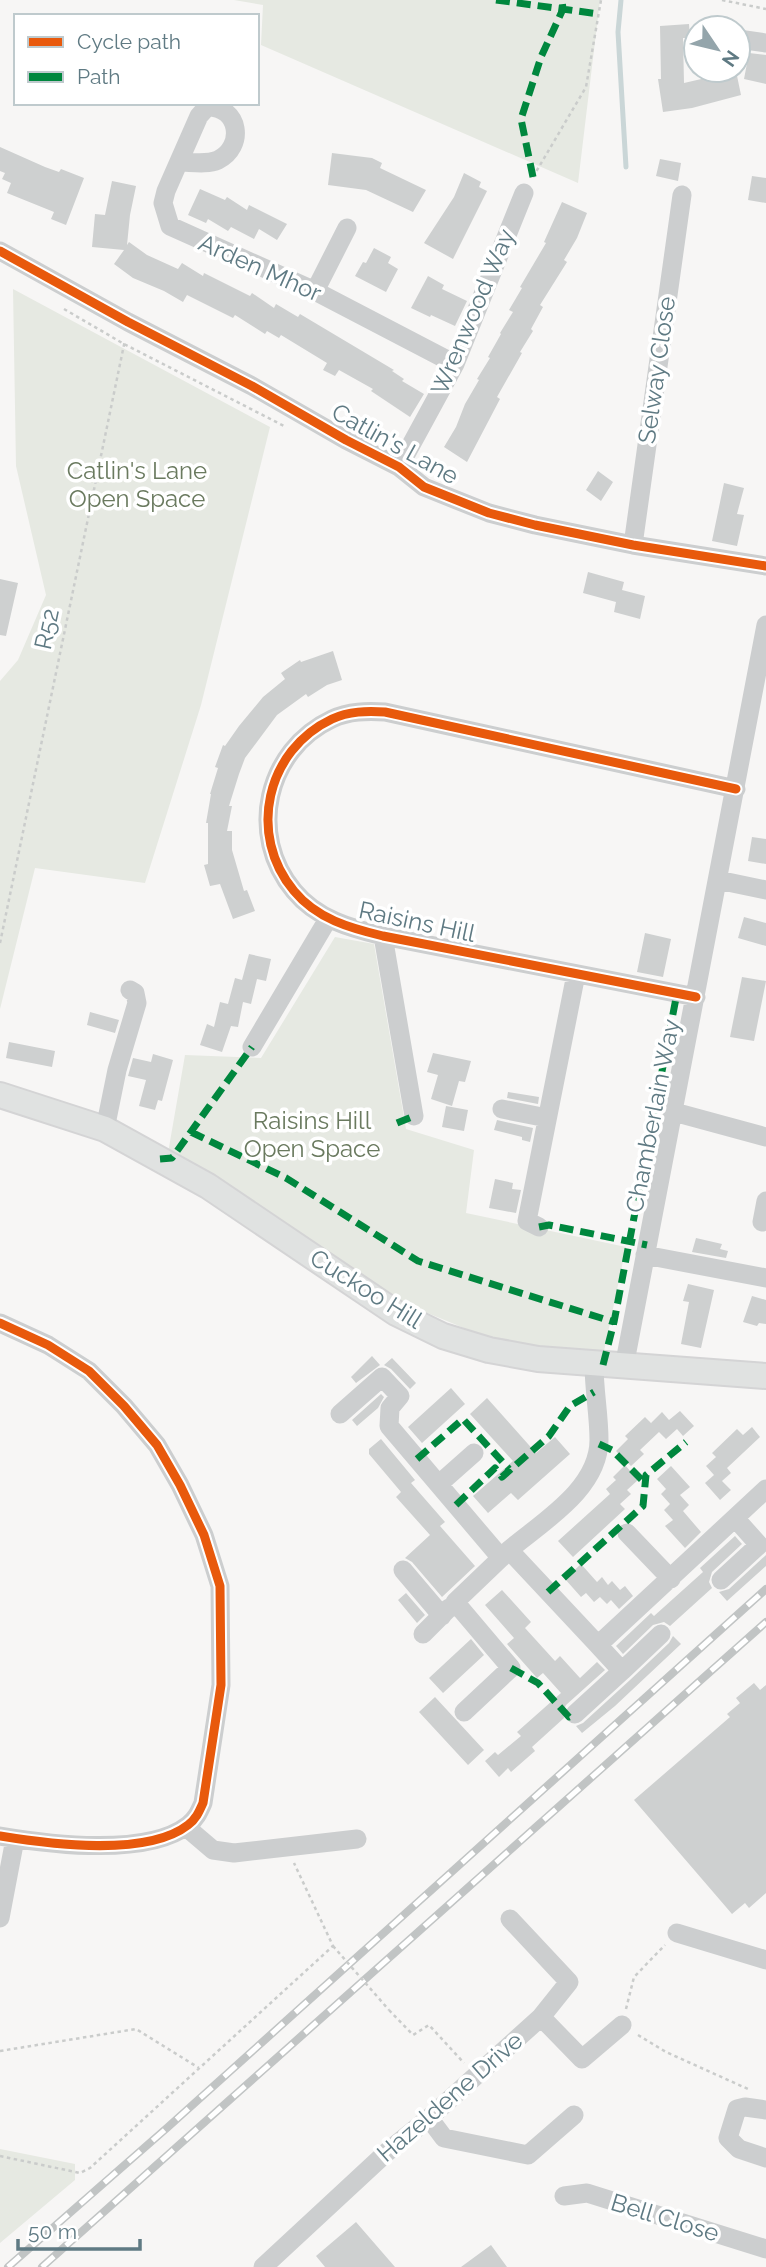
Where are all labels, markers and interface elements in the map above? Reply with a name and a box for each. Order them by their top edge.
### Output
legend [14,14,259,105]
north arrow [682,14,752,84]
text: Cycle path [77,29,181,54]
text: N [718,47,744,71]
text: Path [77,64,121,89]
street label: Wrenwood Way [425,225,521,399]
street label: Arden Mhor [194,228,327,308]
street label: Selway Close [632,295,681,445]
street label: Catlin's Lane [327,397,464,490]
park label: Catlin's Lane Open Space [67,456,207,513]
street label: R52 [28,606,65,652]
street label: Raisins Hill [356,895,478,948]
street label: Chamberlain Way [620,1017,685,1215]
park label: Raisins Hill Open Space [244,1106,380,1163]
street label: Cuckoo Hill [305,1243,428,1335]
street label: Hazeldene Drive [371,2026,528,2168]
street label: Bell Close [608,2187,723,2248]
scale bar [18,2208,140,2252]
text: 50 m [28,2219,77,2244]

